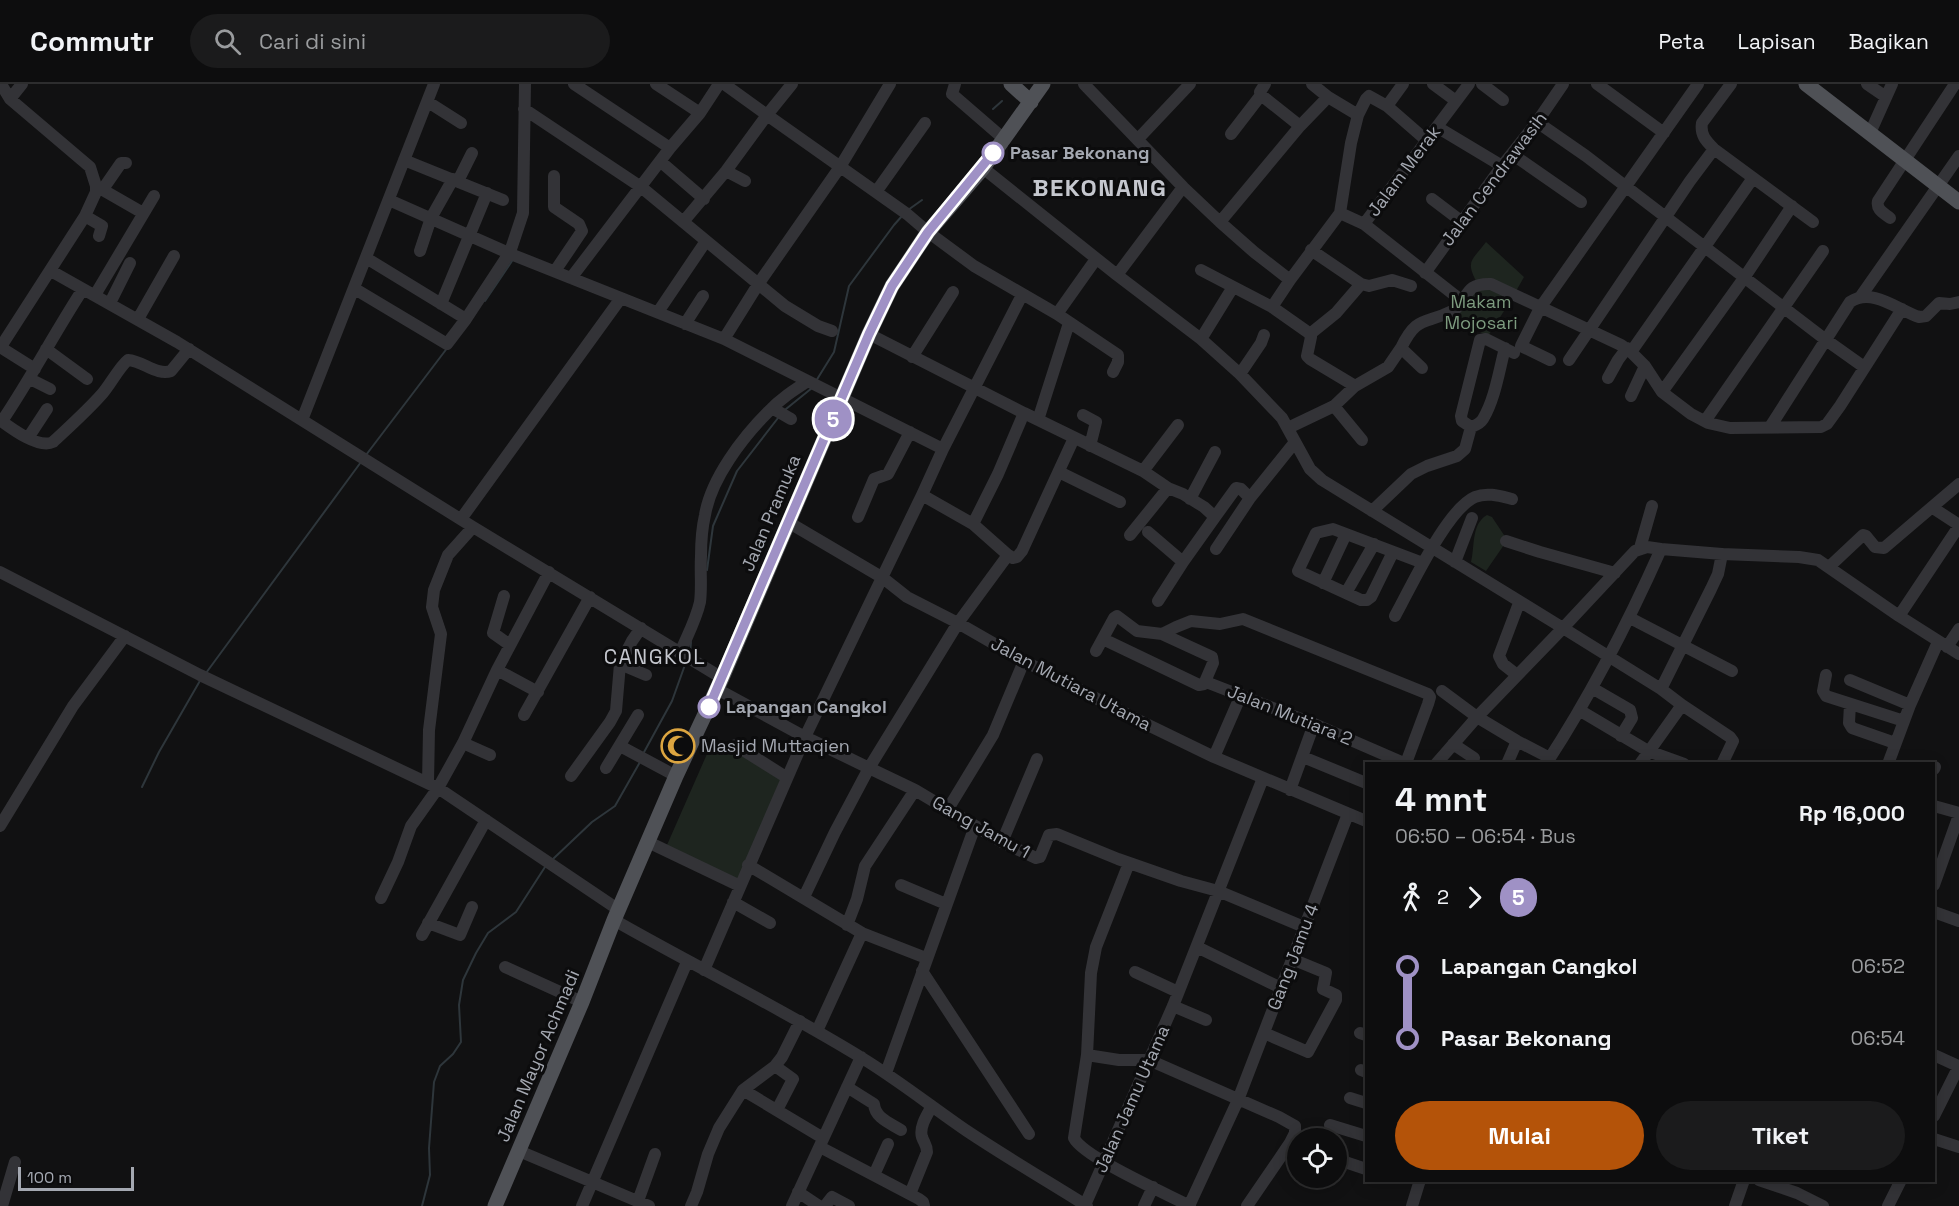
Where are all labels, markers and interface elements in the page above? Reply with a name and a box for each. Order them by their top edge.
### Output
search box [190,14,610,68]
text: Commutr [30,23,154,59]
icon: search [211,25,244,58]
text: Cari di sini [259,27,366,55]
text: Peta [1659,28,1705,55]
text: Lapisan [1738,28,1816,55]
text: Bagikan [1849,28,1929,55]
street label: Jalan Cendrawasih [1436,107,1552,250]
street label: Jalam Merak [1362,120,1446,221]
place label: Pasar Bekonang [1010,141,1150,164]
marker: Pasar Bekonang [982,142,1004,164]
district label: BEKONANG [1032,172,1168,203]
park label: Makam Mojosari [1444,290,1518,334]
line badge: 5 [814,400,852,438]
text: 5 [827,406,839,433]
street label: Jalan Pramuka [736,451,806,575]
street label: Jalan Mutiara Utama [987,632,1155,736]
district label: CANGKOL [604,643,706,670]
street label: Jalan Mutiara 2 [1224,679,1356,750]
place label: Lapangan Cangkol [726,695,887,718]
marker: Lapangan Cangkol [698,696,720,718]
mosque icon: Masjid Muttaqien [660,728,696,764]
place label: Masjid Muttaqien [701,734,850,757]
text: 4 mnt [1395,779,1487,821]
street label: Gang Jamu 1 [928,790,1034,863]
text: Rp 16,000 [1799,799,1905,827]
text: 06:50 – 06:54 · Bus [1395,823,1576,849]
icon: walk [1395,881,1428,914]
icon: forward [1458,881,1491,914]
text: 2 [1437,884,1449,910]
text: 5 [1512,884,1525,911]
street label: Gang Jamu 4 [1262,900,1323,1013]
text: Lapangan Cangkol [1441,952,1637,980]
text: 06:52 [1851,953,1905,979]
street label: Jalan Mayor Achmadi [491,966,584,1145]
street label: Jalan Jamu Utama [1089,1022,1174,1176]
text: Pasar Bekonang [1441,1024,1612,1052]
text: 06:54 [1850,1025,1905,1051]
button: Mulai [1395,1101,1644,1170]
button: Tiket [1656,1101,1905,1170]
map controls [1287,1128,1347,1188]
button: locate [1287,1128,1347,1188]
scale bar [18,1164,134,1192]
text: 100 m [27,1167,72,1188]

